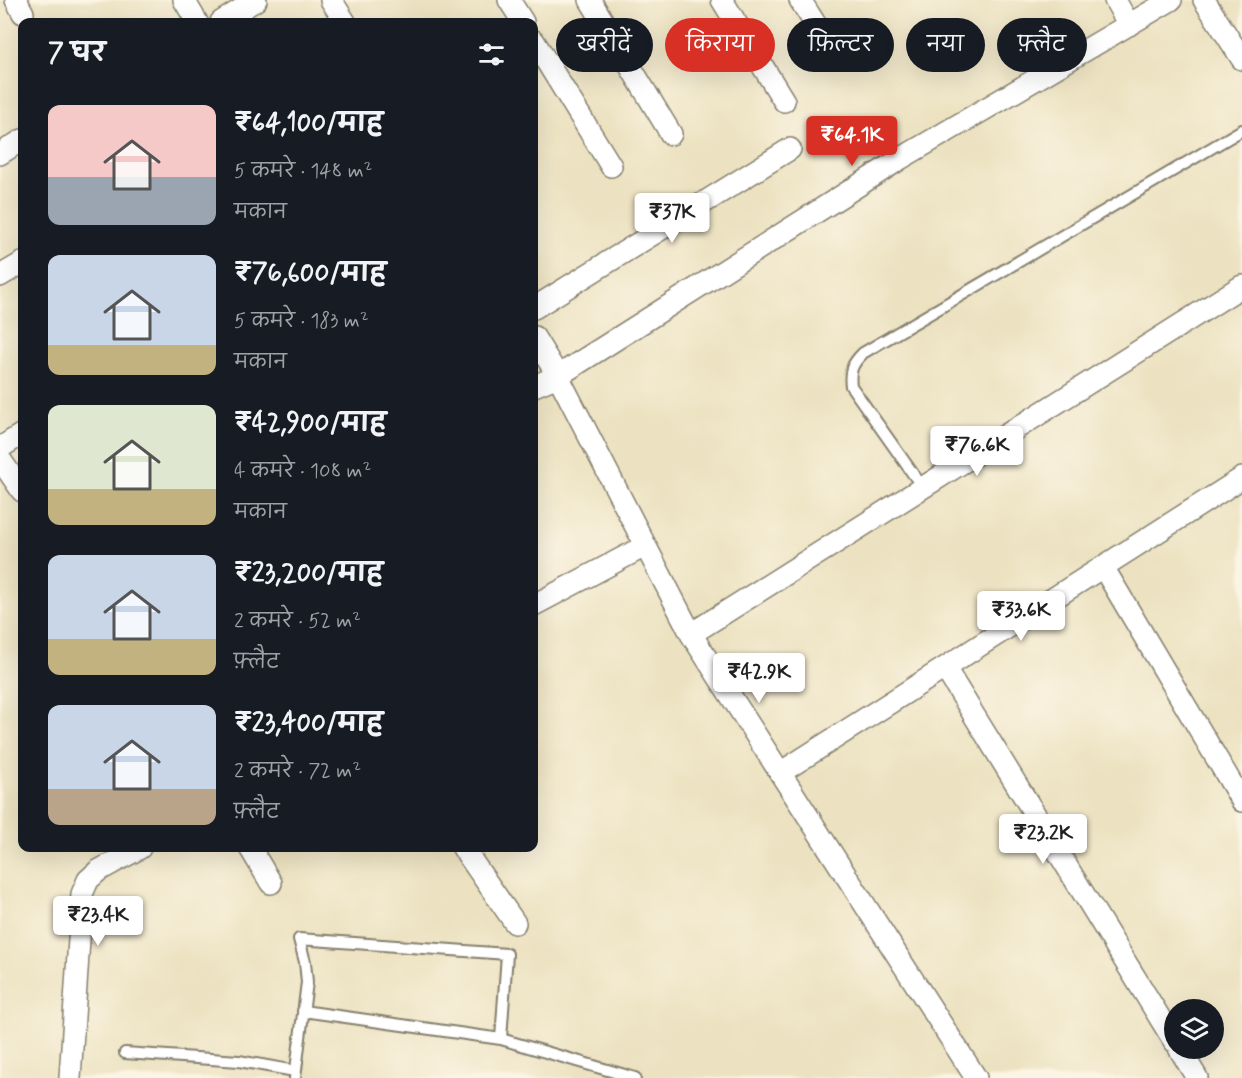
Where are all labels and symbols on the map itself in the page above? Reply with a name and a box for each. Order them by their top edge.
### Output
pin: ₹64.1K [803,116,901,167]
pin: ₹37K [636,193,708,244]
pin: ₹76.6K [928,426,1026,477]
pin: ₹33.6K [972,591,1070,642]
pin: ₹42.9K [710,653,808,704]
pin: ₹23.2K [994,814,1092,865]
pin: ₹23.4K [49,896,147,947]

